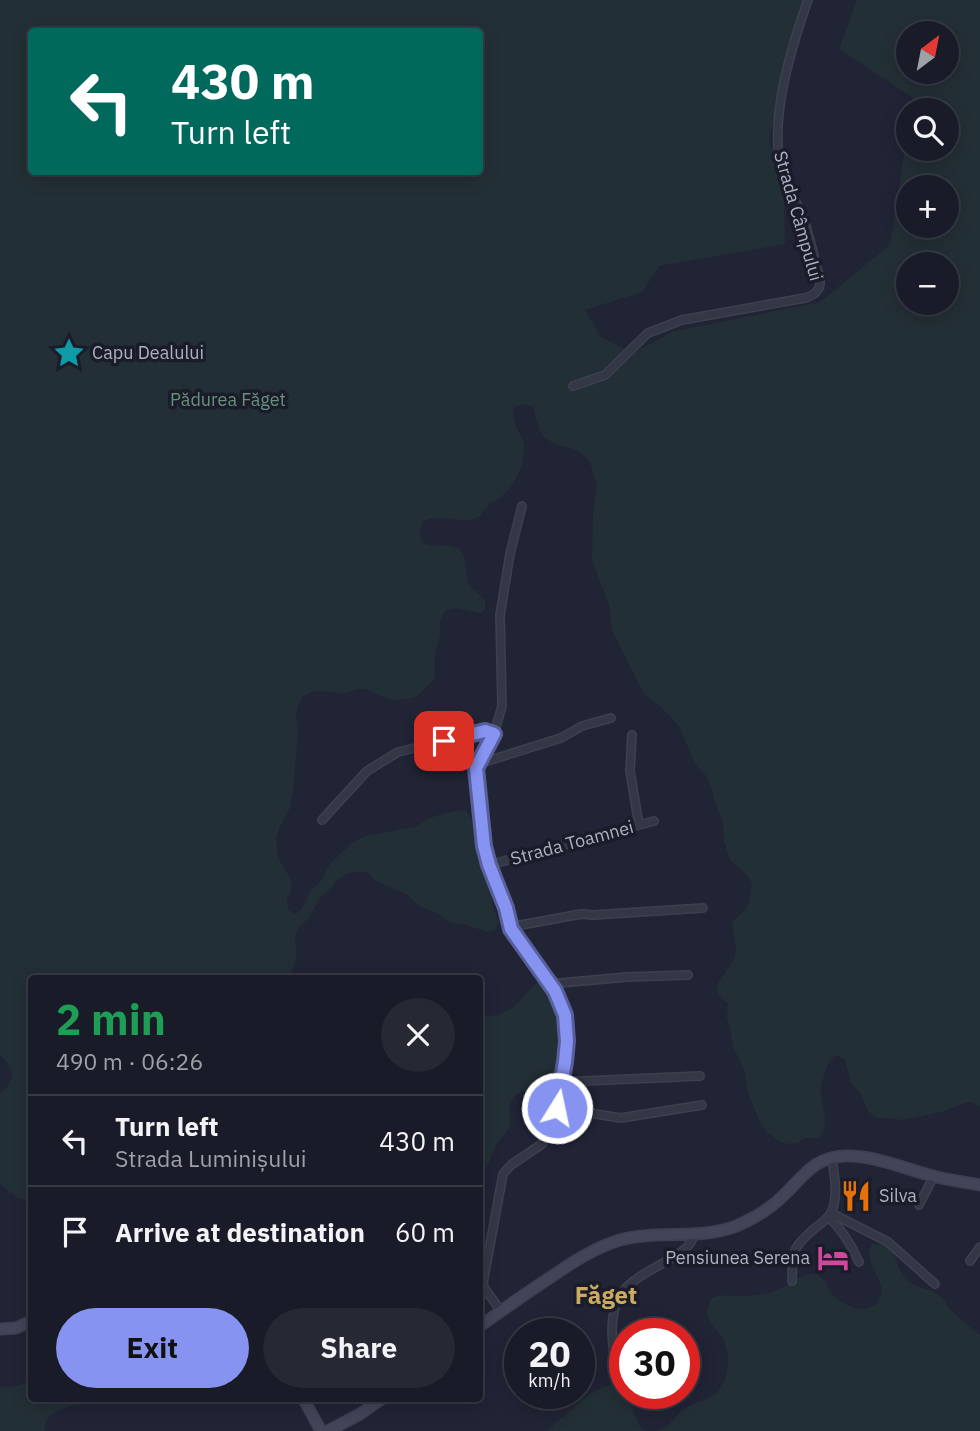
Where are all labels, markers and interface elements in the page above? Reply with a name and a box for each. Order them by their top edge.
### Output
north arrow [896,21,959,84]
map controls [896,21,959,315]
text: 430 m [171,49,315,112]
icon: left [56,56,147,147]
button: search [896,98,959,161]
text: Turn left [171,111,291,153]
street label: Strada Câmpului [769,148,828,283]
button: + [896,175,959,238]
button: − [896,252,959,315]
place icon: Capu Dealului [52,336,86,370]
place label: Capu Dealului [92,341,204,364]
park label: Pădurea Făget [170,388,286,411]
pin [414,711,474,771]
icon: arrive [425,722,463,760]
street label: Strada Toamnei [508,815,636,870]
text: 2 min [56,992,166,1047]
button: close [381,998,455,1072]
text: 490 m · 06:26 [56,1046,203,1076]
position arrow [520,1071,594,1145]
text: Turn left [115,1109,218,1143]
icon: left [56,1122,94,1160]
text: 430 m [379,1124,455,1158]
text: Strada Luminișului [115,1143,306,1173]
restaurant icon: Silva [839,1179,873,1213]
place label: Silva [879,1184,917,1207]
icon: arrive [56,1213,94,1251]
text: Arrive at destination [115,1215,365,1249]
text: 60 m [395,1215,455,1249]
hotel icon: Pensiunea Serena [816,1241,850,1275]
place label: Pensiunea Serena [665,1246,810,1269]
district label: Făget [575,1279,637,1311]
button: Exit [56,1308,249,1388]
button: Share [263,1308,455,1388]
speed limit sign: 30 [609,1318,700,1409]
text: 20 [528,1331,571,1377]
text: km/h [528,1369,571,1392]

